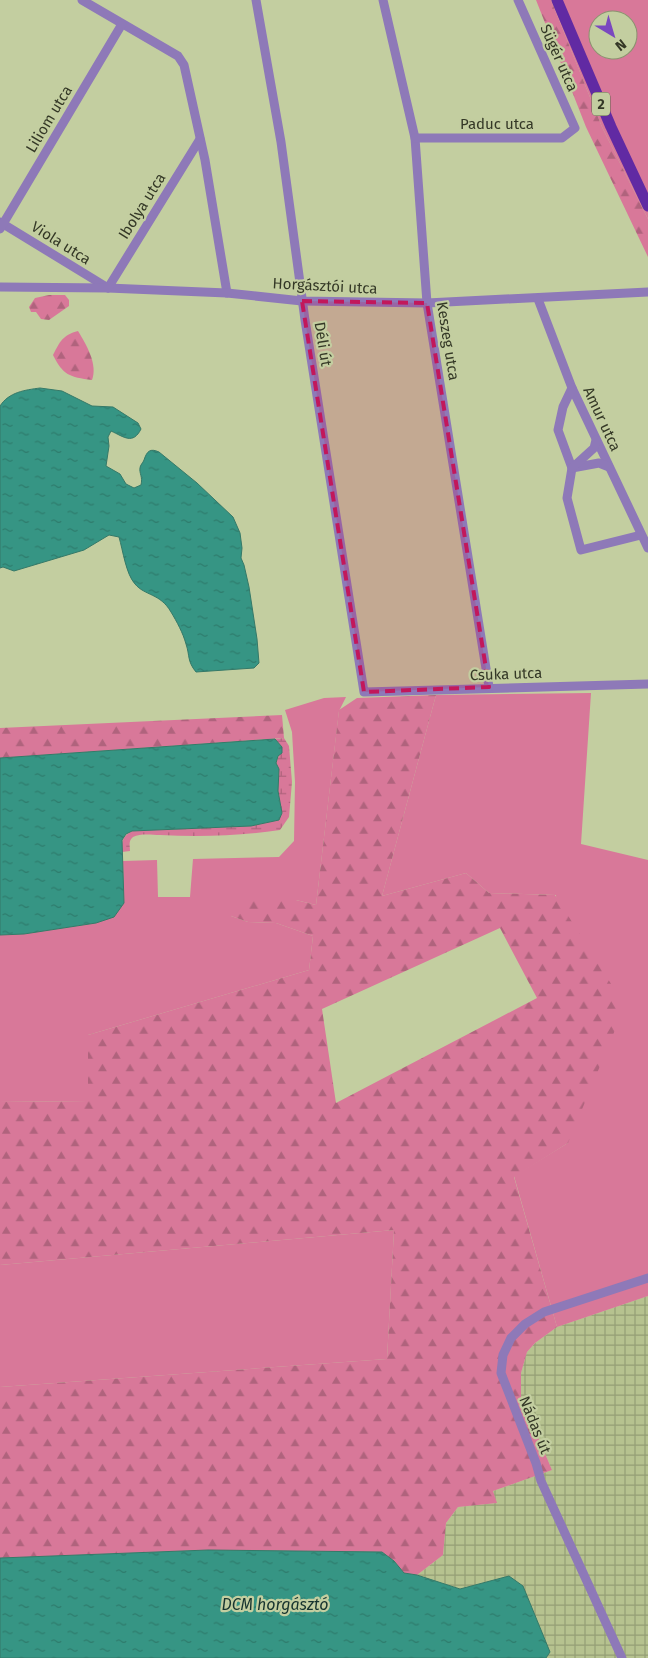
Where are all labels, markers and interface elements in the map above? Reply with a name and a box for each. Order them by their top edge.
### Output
north arrow [588,10,638,60]
street label: Sügér utca [536,22,582,94]
text: N [612,35,630,54]
street label: Liliom utca [22,82,76,156]
road number: 2 [592,92,610,116]
street label: Paduc utca [460,115,534,133]
street label: Ibolya utca [115,170,169,242]
street label: Viola utca [28,218,94,268]
street label: Horgásztói utca [272,274,378,298]
street label: Keszeg utca [433,300,463,382]
street label: Déli út [311,321,335,368]
street label: Amur utca [579,384,625,454]
street label: Csuka utca [469,664,543,684]
street label: Nádas út [515,1394,555,1457]
water label: DCM horgásztó [222,1595,328,1614]

